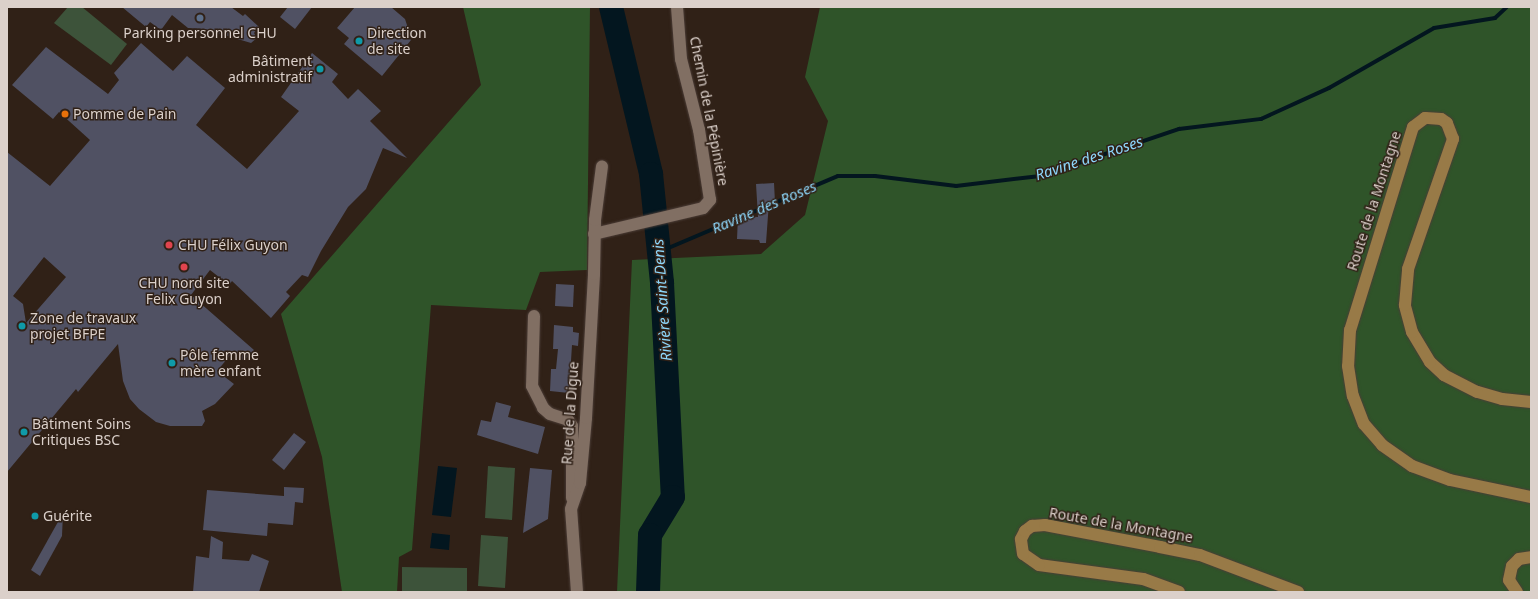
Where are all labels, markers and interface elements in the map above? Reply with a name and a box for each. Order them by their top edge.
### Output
marker: Parking personnel CHU [195,13,205,23]
place label: Parking personnel CHU [123,25,277,41]
place label: Direction de site [367,25,427,58]
street label: Chemin de la Pépinière [686,35,732,187]
marker: Direction de site [354,36,364,46]
place label: Bâtiment administratif [228,53,312,86]
marker: Bâtiment administratif [315,64,325,74]
place label: Pomme de Pain [73,106,176,122]
marker: Pomme de Pain [60,109,70,119]
street label: Route de la Montagne [1344,129,1404,273]
water label: Ravine des Roses [1033,132,1145,184]
water label: Ravine des Roses [709,177,819,237]
place label: CHU Félix Guyon [178,237,288,253]
water label: Rivière Saint-Denis [649,238,675,362]
marker: CHU Félix Guyon [163,239,175,251]
marker: CHU nord site Felix Guyon [178,261,190,273]
place label: CHU nord site Felix Guyon [138,275,230,308]
place label: Zone de travaux projet BFPE [30,310,136,342]
marker: Zone de travaux projet BFPE [17,321,27,331]
place label: Pôle femme mère enfant [180,347,261,380]
marker: Pôle femme mère enfant [167,358,177,368]
street label: Rue de la Digue [558,361,582,465]
place label: Bâtiment Soins Critiques BSC [32,416,131,448]
marker: Bâtiment Soins Critiques BSC [19,427,29,437]
street label: Route de la Montagne [1048,504,1194,546]
place label: Guérite [43,508,92,524]
marker: Guérite [30,511,40,521]

